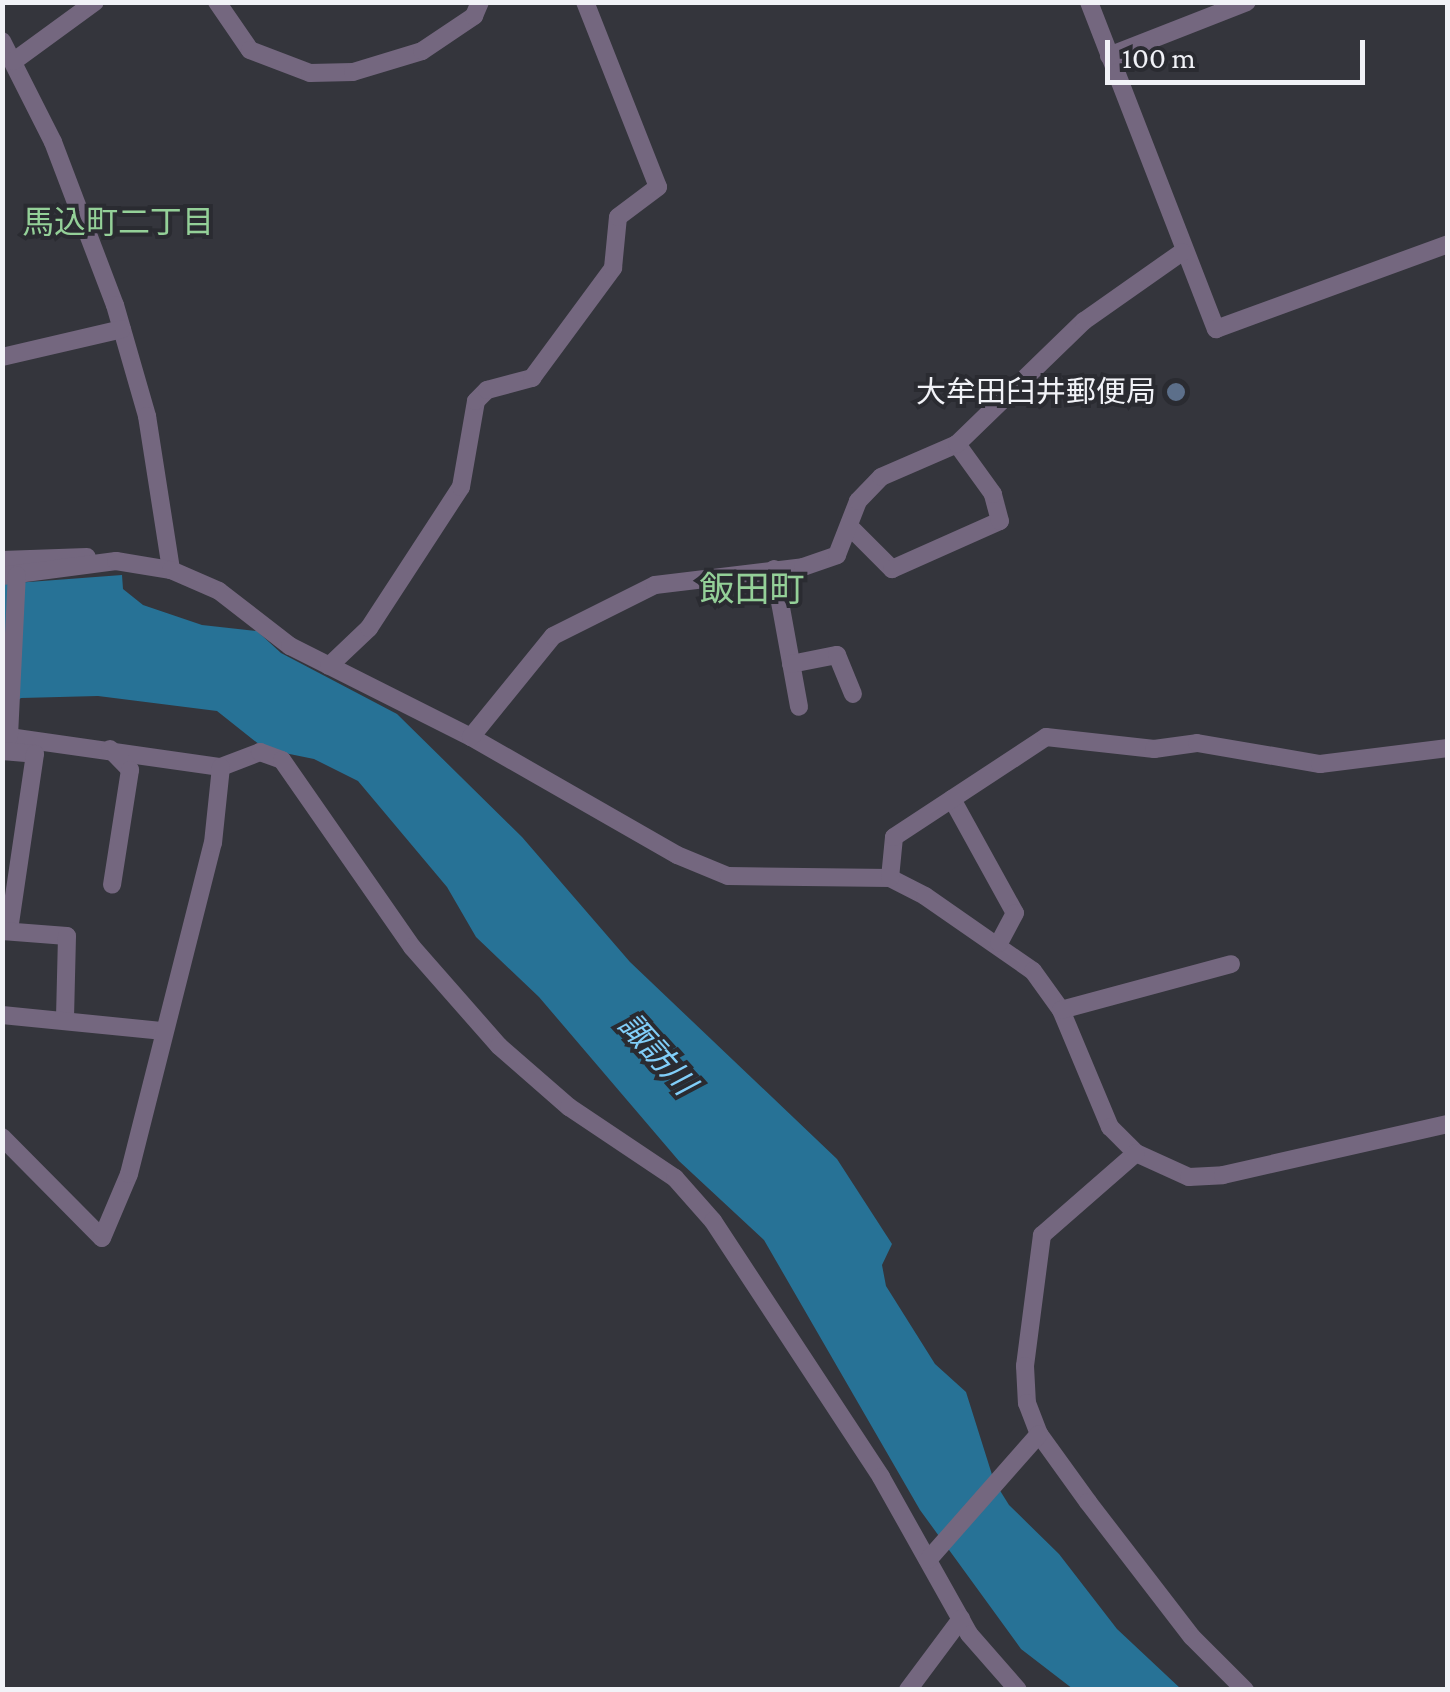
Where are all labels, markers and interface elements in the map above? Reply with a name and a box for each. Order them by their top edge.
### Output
scale bar [1110,20,1370,82]
text: 100 m [1122,41,1196,74]
district label: 馬込町二丁目 [22,203,214,241]
place label: 大牟田臼井郵便局 [916,374,1156,410]
marker: 大牟田臼井郵便局 [1165,381,1187,403]
district label: 飯田町 [700,569,804,611]
water label: 諏訪川 [611,1005,703,1103]

